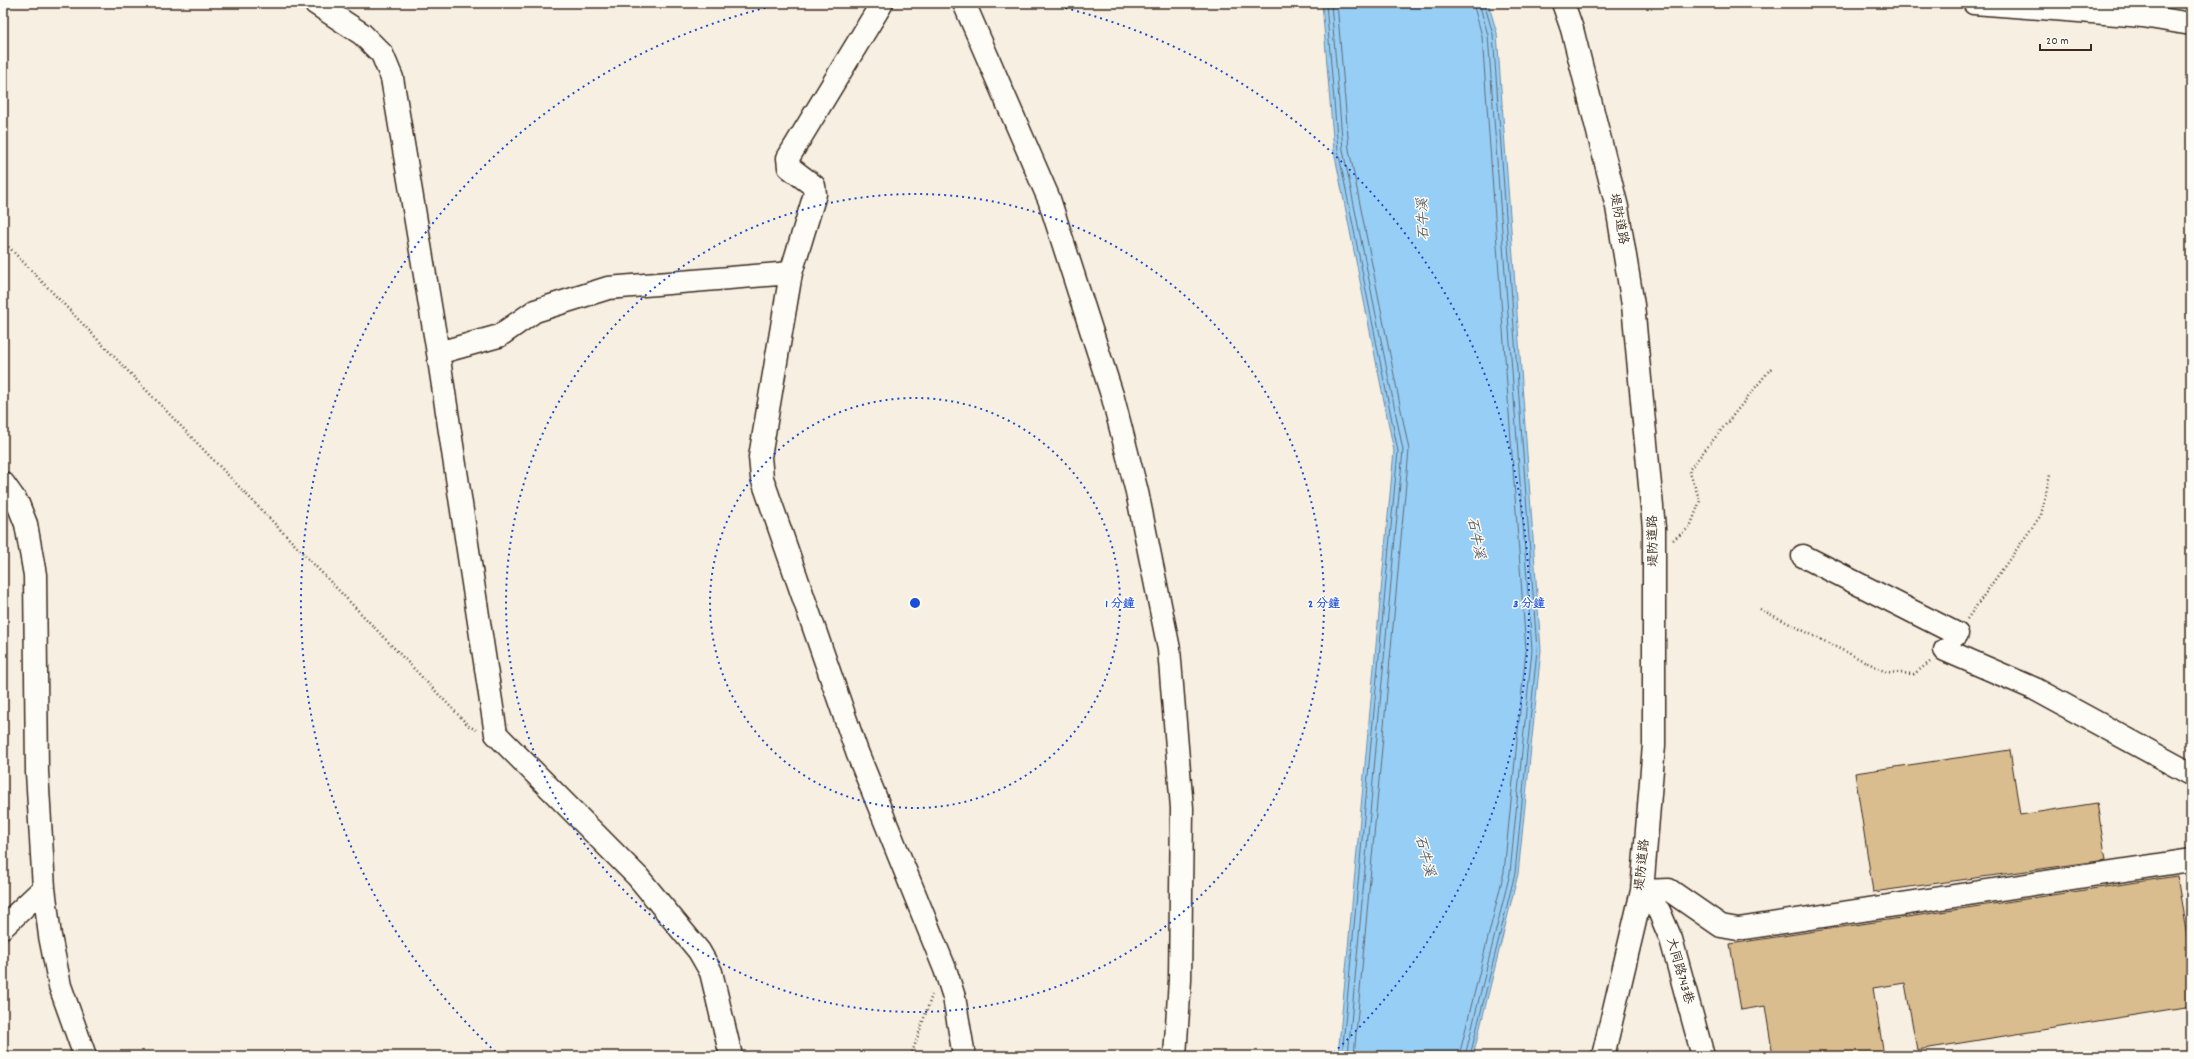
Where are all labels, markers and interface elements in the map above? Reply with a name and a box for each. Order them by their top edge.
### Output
scale bar [2040,26,2091,52]
text: 20 m [2046,33,2069,50]
street label: 堤防道路 [1604,192,1632,246]
water label: 石牛溪 [1413,197,1435,240]
water label: 石牛溪 [1461,515,1489,562]
street label: 堤防道路 [1644,515,1664,567]
centre of rings [908,596,922,610]
text: 1 分鐘 [1105,596,1135,613]
text: 2 分鐘 [1308,596,1340,613]
text: 3 分鐘 [1513,596,1545,613]
water label: 石牛溪 [1409,833,1439,880]
street label: 堤防道路 [1631,838,1655,892]
street label: 大同路743巷 [1660,936,1698,1006]

